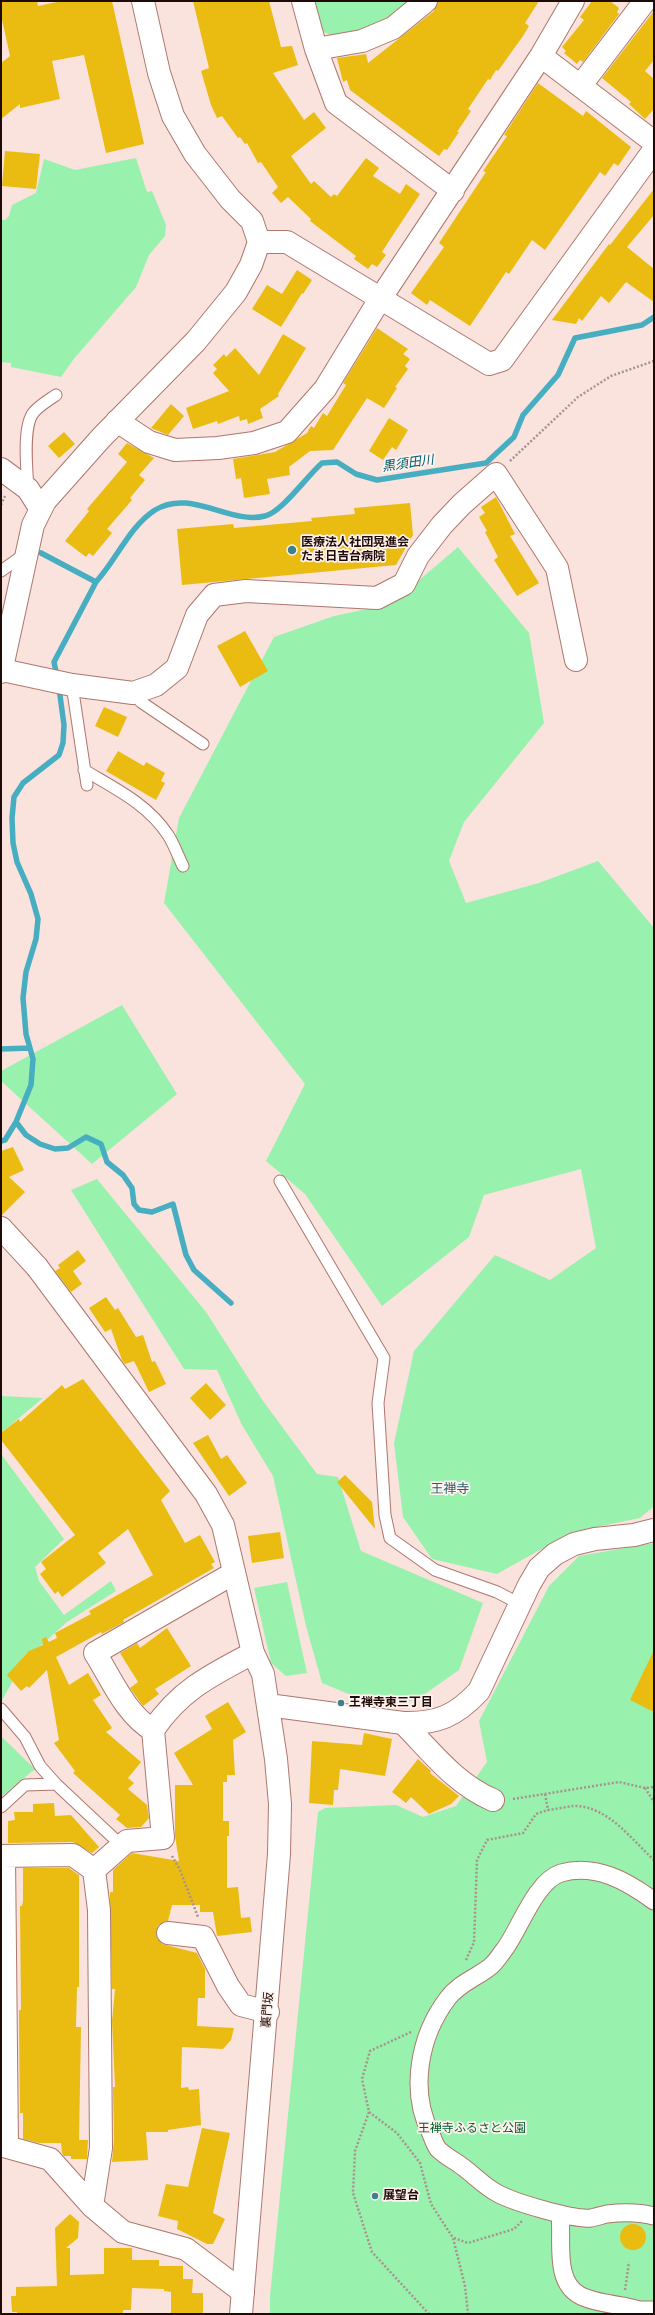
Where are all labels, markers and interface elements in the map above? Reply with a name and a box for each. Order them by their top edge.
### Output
water label: 黒須田川 [381,453,435,475]
place label: 医療法人社団晃進会 たま日吉台病院 [301,536,409,564]
marker: 医療法人社団晃進会 たま日吉台病院 [286,544,298,556]
district label: 王禅寺 [431,1482,469,1498]
place label: 王禅寺東三丁目 [349,1696,433,1710]
marker: 王禅寺東三丁目 [336,1698,346,1708]
street label: 裏門坂 [259,1991,277,2029]
park label: 王禅寺ふるさと公園 [418,2122,526,2136]
place label: 展望台 [383,2189,419,2203]
marker: 展望台 [370,2191,380,2201]

